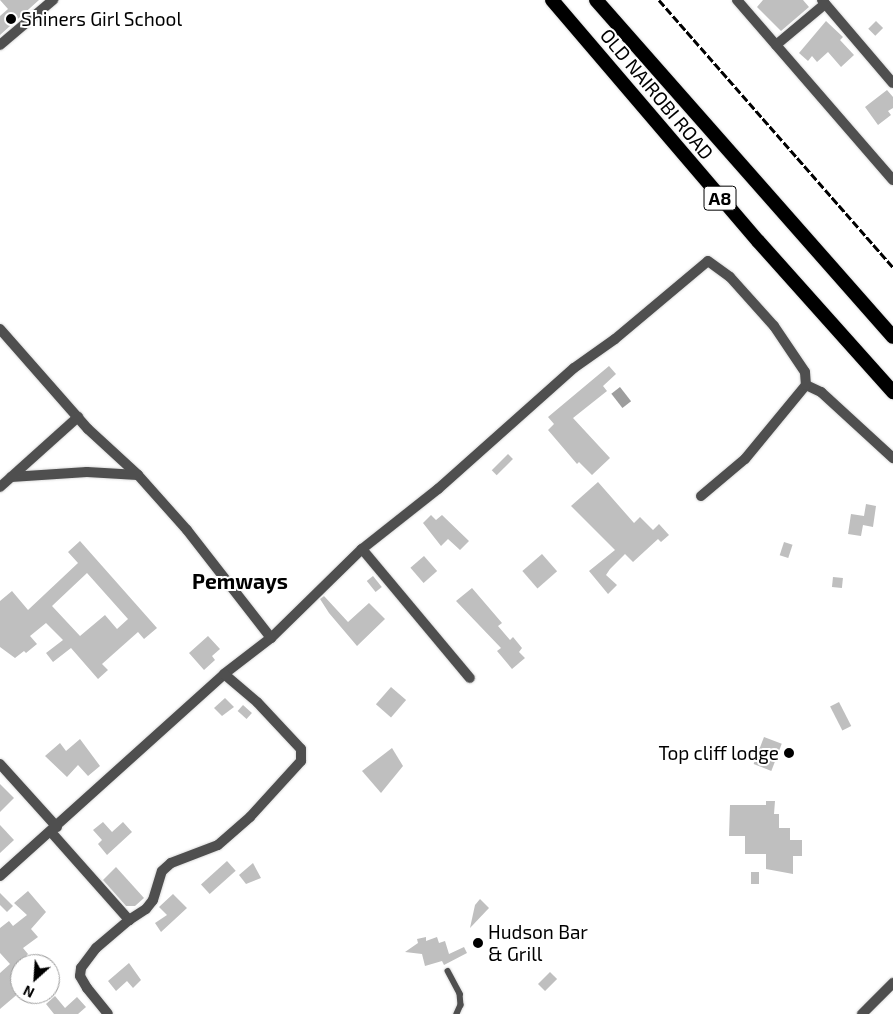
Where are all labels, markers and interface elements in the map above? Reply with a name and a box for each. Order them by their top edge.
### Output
place label: Shiners Girl School [21,8,183,30]
marker: Shiners Girl School [5,13,17,25]
street label: OLD NAIROBI ROAD [596,24,718,164]
road number: A8 [702,182,738,214]
district label: Pemways [192,568,288,594]
place label: Top cliff lodge [659,742,779,764]
marker: Top cliff lodge [783,747,795,759]
place label: Hudson Bar & Grill [488,921,588,965]
marker: Hudson Bar & Grill [472,937,484,949]
north arrow [10,954,60,1004]
text: N [20,982,37,1002]

